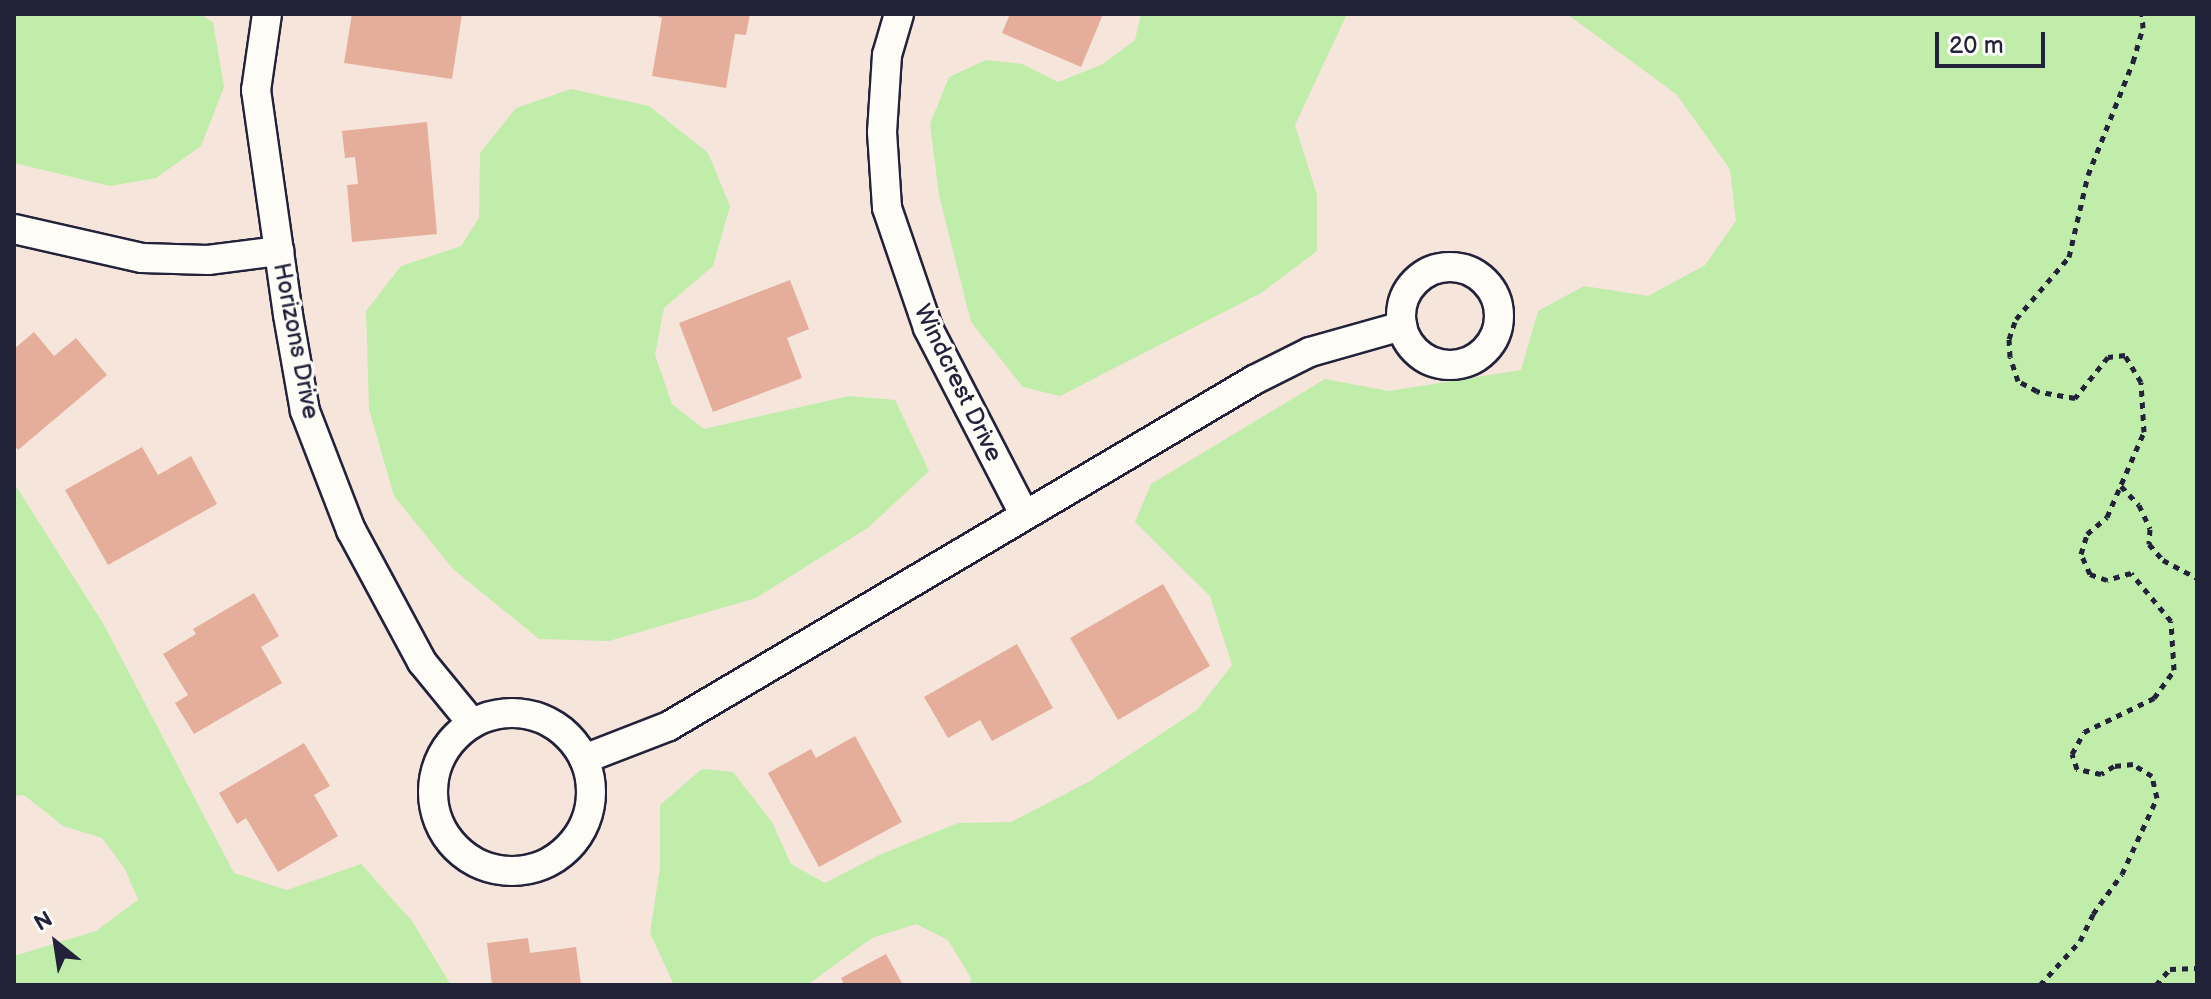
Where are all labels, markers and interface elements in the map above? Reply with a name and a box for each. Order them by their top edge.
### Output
scale bar [1939,16,2049,66]
text: 20 m [1949,31,2004,60]
street label: Horizons Drive [267,260,325,422]
street label: Windcrest Drive [908,300,1008,466]
north arrow [16,903,96,983]
text: N [30,906,58,938]

